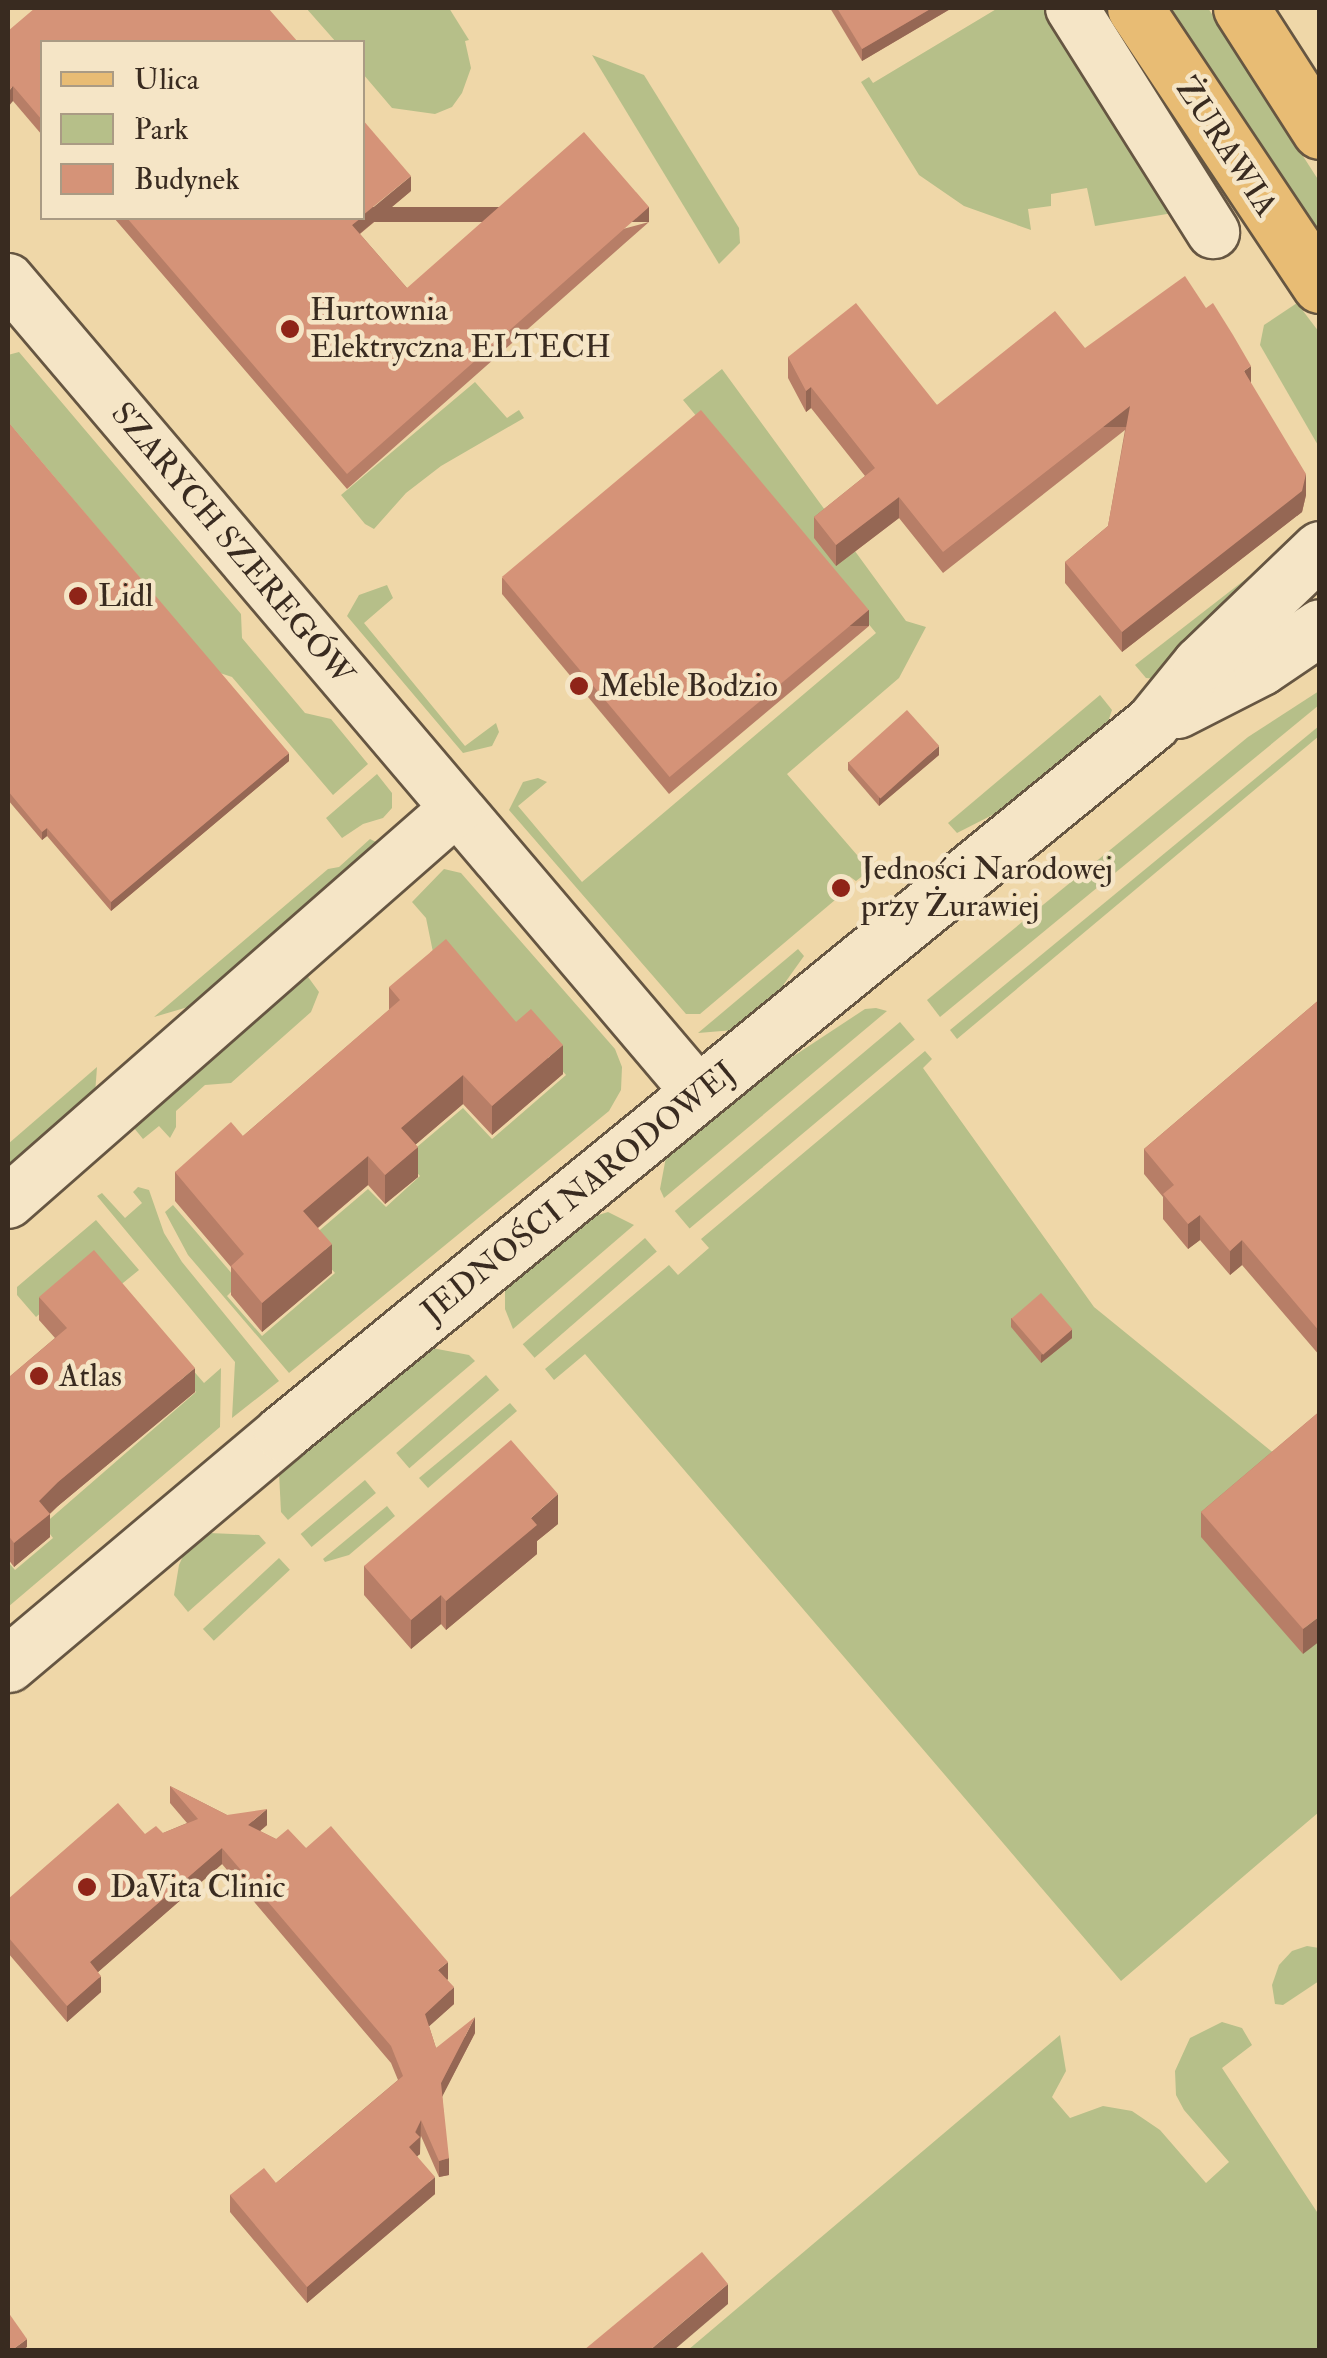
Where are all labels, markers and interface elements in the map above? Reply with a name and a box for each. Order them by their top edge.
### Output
legend [40,40,365,220]
text: Ulica [134,61,199,98]
street label: ŻURAWIA [1167,70,1285,224]
text: Park [134,111,189,148]
text: Budynek [134,161,240,198]
place label: Hurtownia Elektryczna ELTECH [310,292,611,367]
marker: Hurtownia Elektryczna ELTECH [279,318,301,340]
street label: SZARYCH SZEREGÓW [103,395,361,693]
place label: Lidl [98,577,154,615]
marker: Lidl [67,585,89,607]
place label: Meble Bodzio [599,667,778,705]
marker: Meble Bodzio [568,675,590,697]
place label: Jedności Narodowej przy Żurawiej [861,851,1113,926]
marker: Jedności Narodowej przy Żurawiej [830,877,852,899]
street label: JEDNOŚCI NARODOWEJ [414,1053,744,1331]
place label: Atlas [59,1357,122,1395]
marker: Atlas [28,1365,50,1387]
place label: DaVita Clinic [110,1868,285,1906]
marker: DaVita Clinic [74,1874,100,1900]

